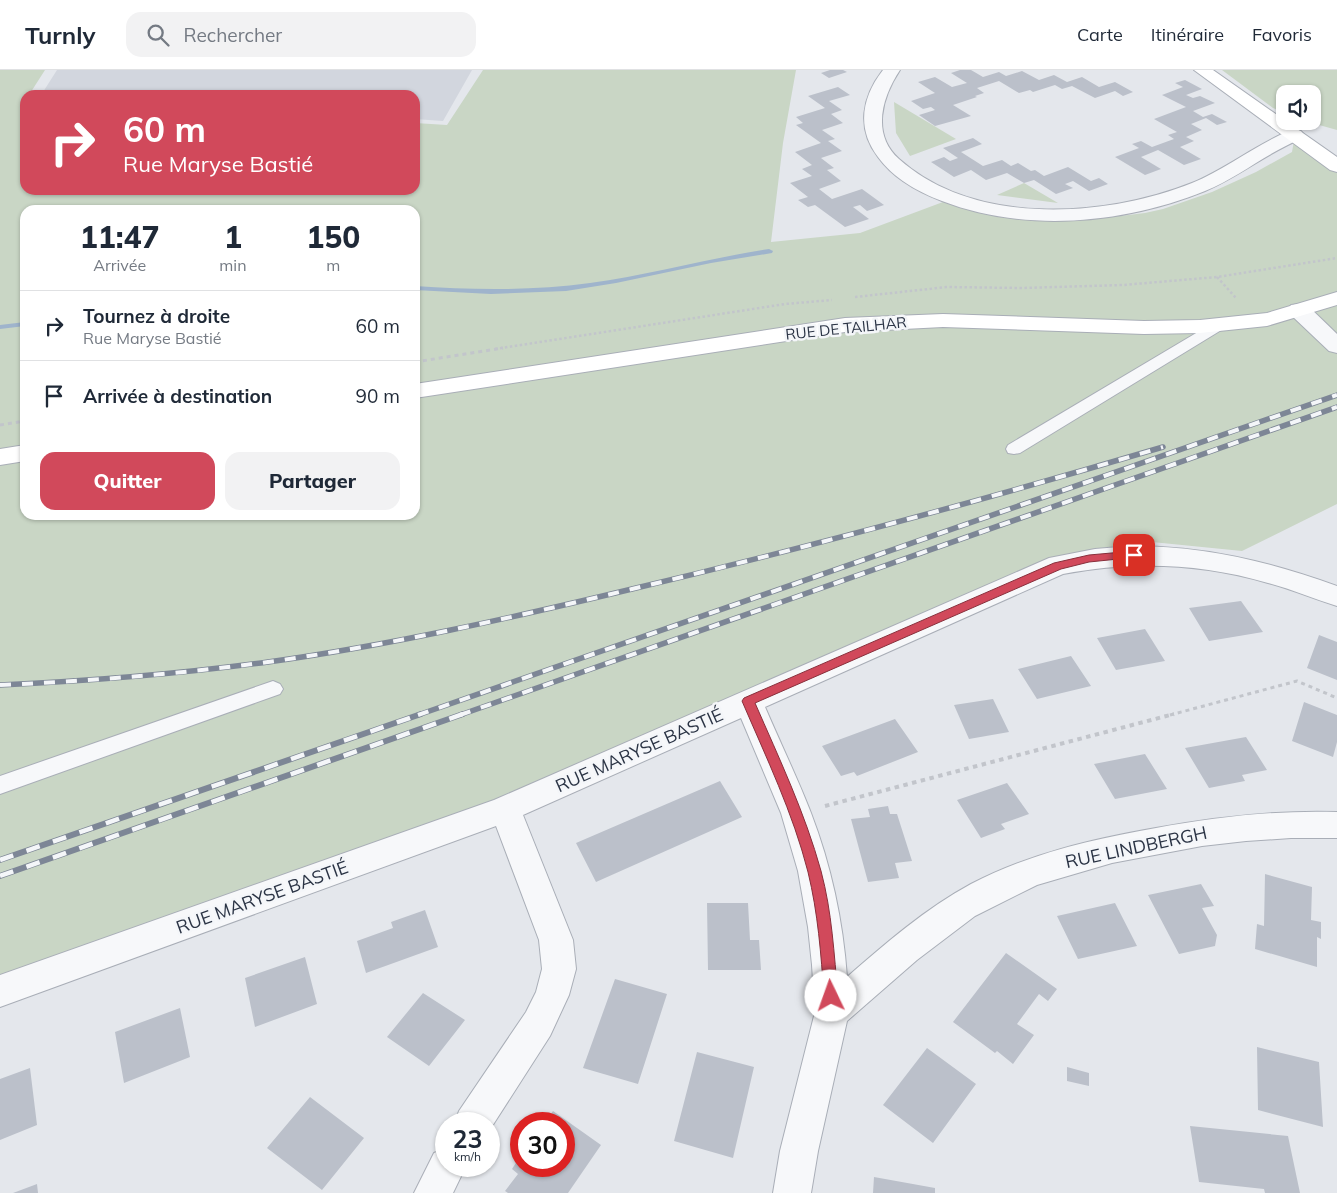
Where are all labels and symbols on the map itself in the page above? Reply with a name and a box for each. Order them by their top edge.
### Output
street label: RUE DE TAILHAR [784,312,908,344]
pin [1113,534,1155,576]
street label: RUE MARYSE BASTIÉ [552,703,726,797]
street label: RUE LINDBERGH [1063,821,1209,873]
street label: RUE MARYSE BASTIÉ [173,855,351,939]
position arrow [804,969,856,1021]
speed limit sign: 30 [510,1112,575,1177]

